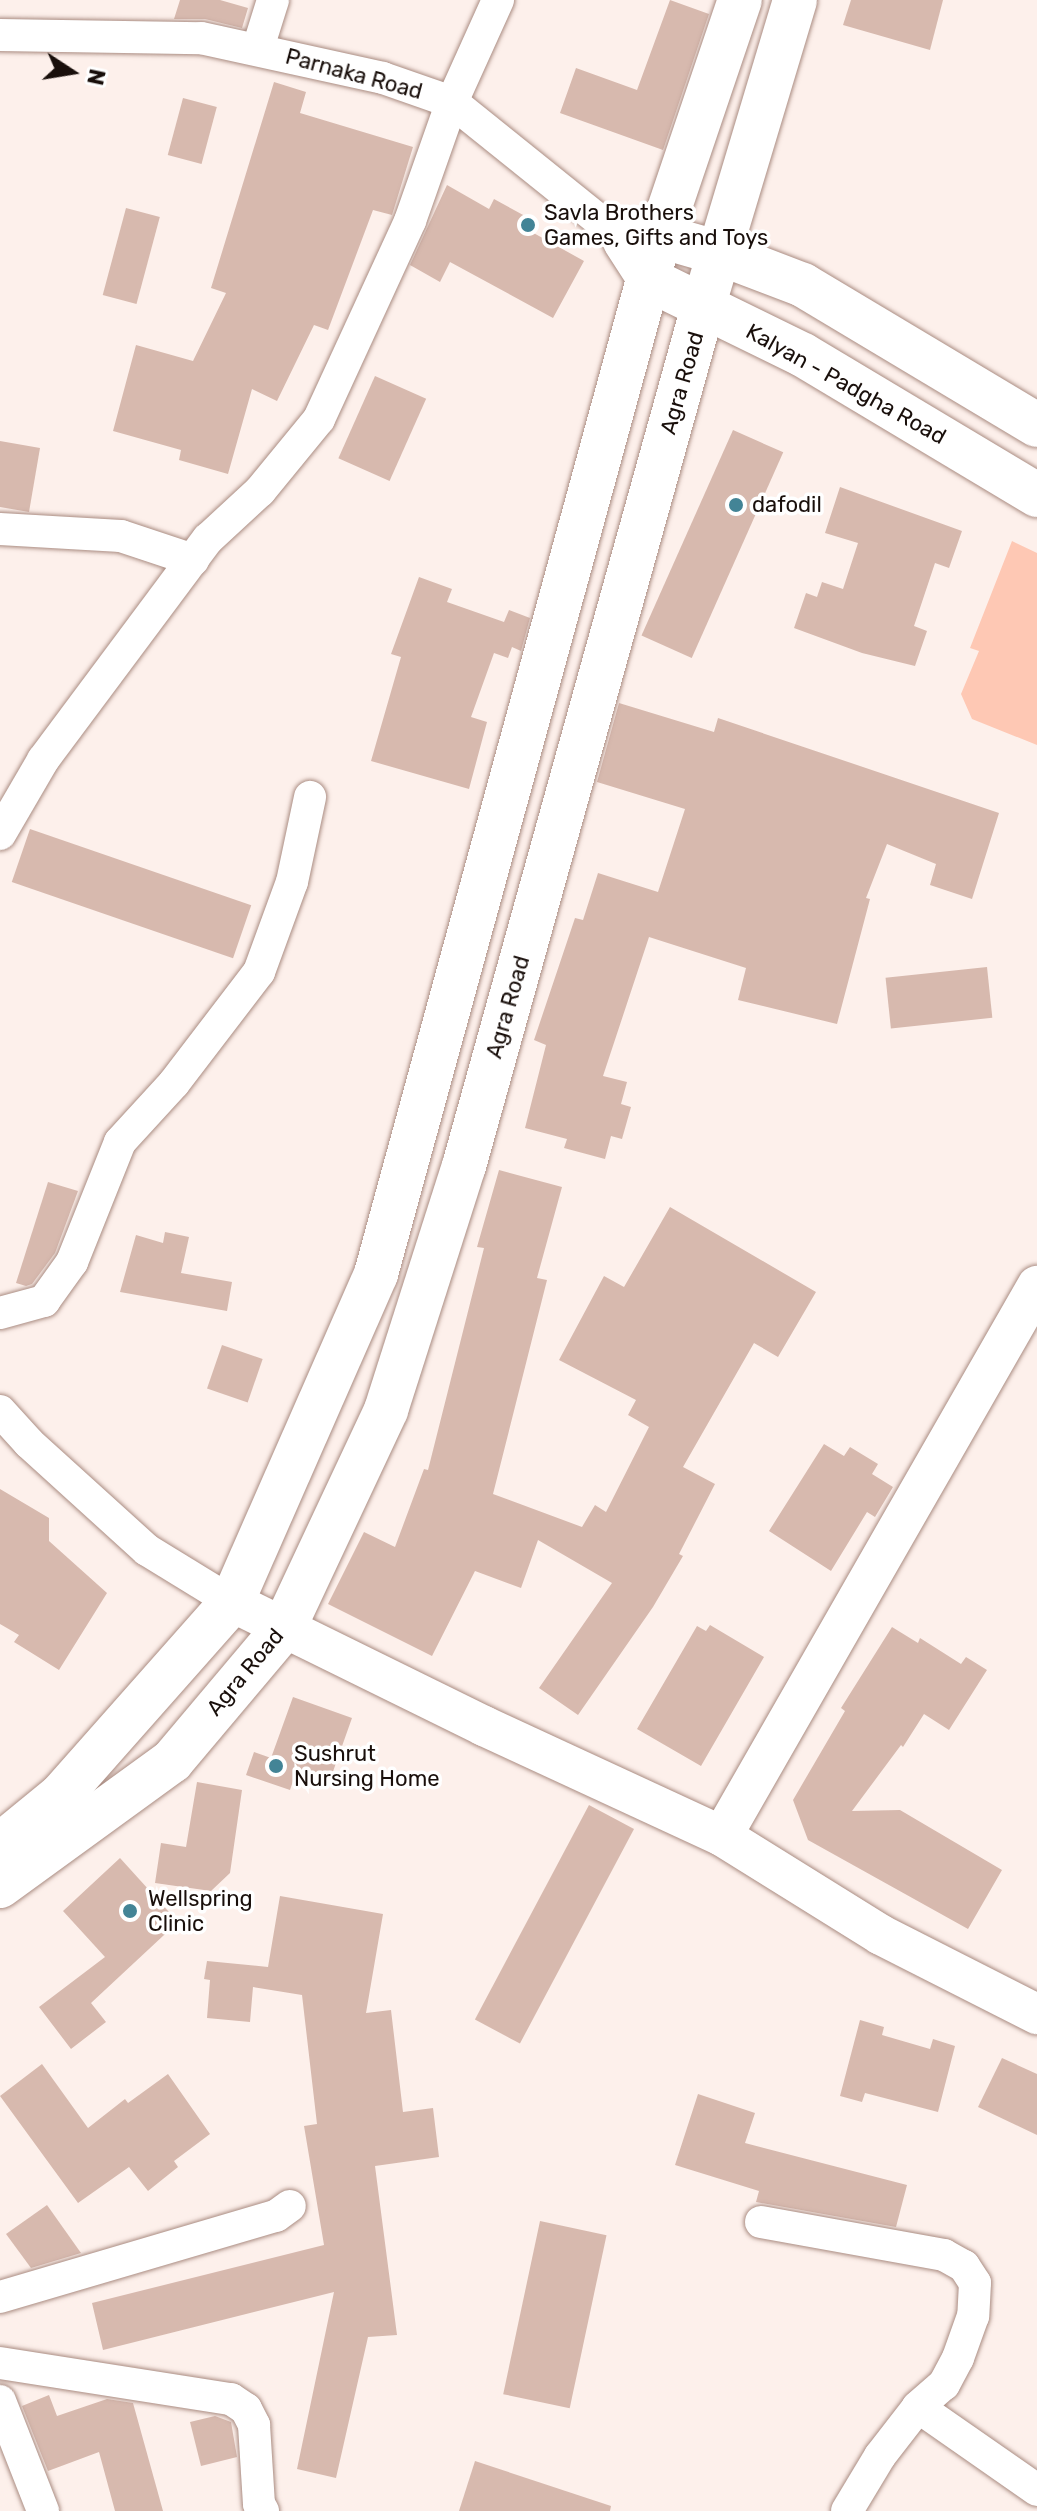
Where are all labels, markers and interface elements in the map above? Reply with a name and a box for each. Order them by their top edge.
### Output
north arrow [32,32,112,112]
street label: Parnaka Road [283,43,425,105]
text: N [81,67,111,88]
place label: Savla Brothers Games, Gifts and Toys [544,199,769,250]
marker: Savla Brothers Games, Gifts and Toys [519,216,537,234]
street label: Kalyan - Padgha Road [741,318,951,450]
street label: Agra Road [655,329,709,437]
place label: dafodil [752,492,822,518]
marker: dafodil [727,496,745,514]
street label: Agra Road [481,953,535,1061]
street label: Agra Road [201,1623,289,1721]
place label: Sushrut Nursing Home [294,1740,440,1792]
marker: Sushrut Nursing Home [265,1755,287,1777]
place label: Wellspring Clinic [148,1885,253,1936]
marker: Wellspring Clinic [119,1900,141,1922]

